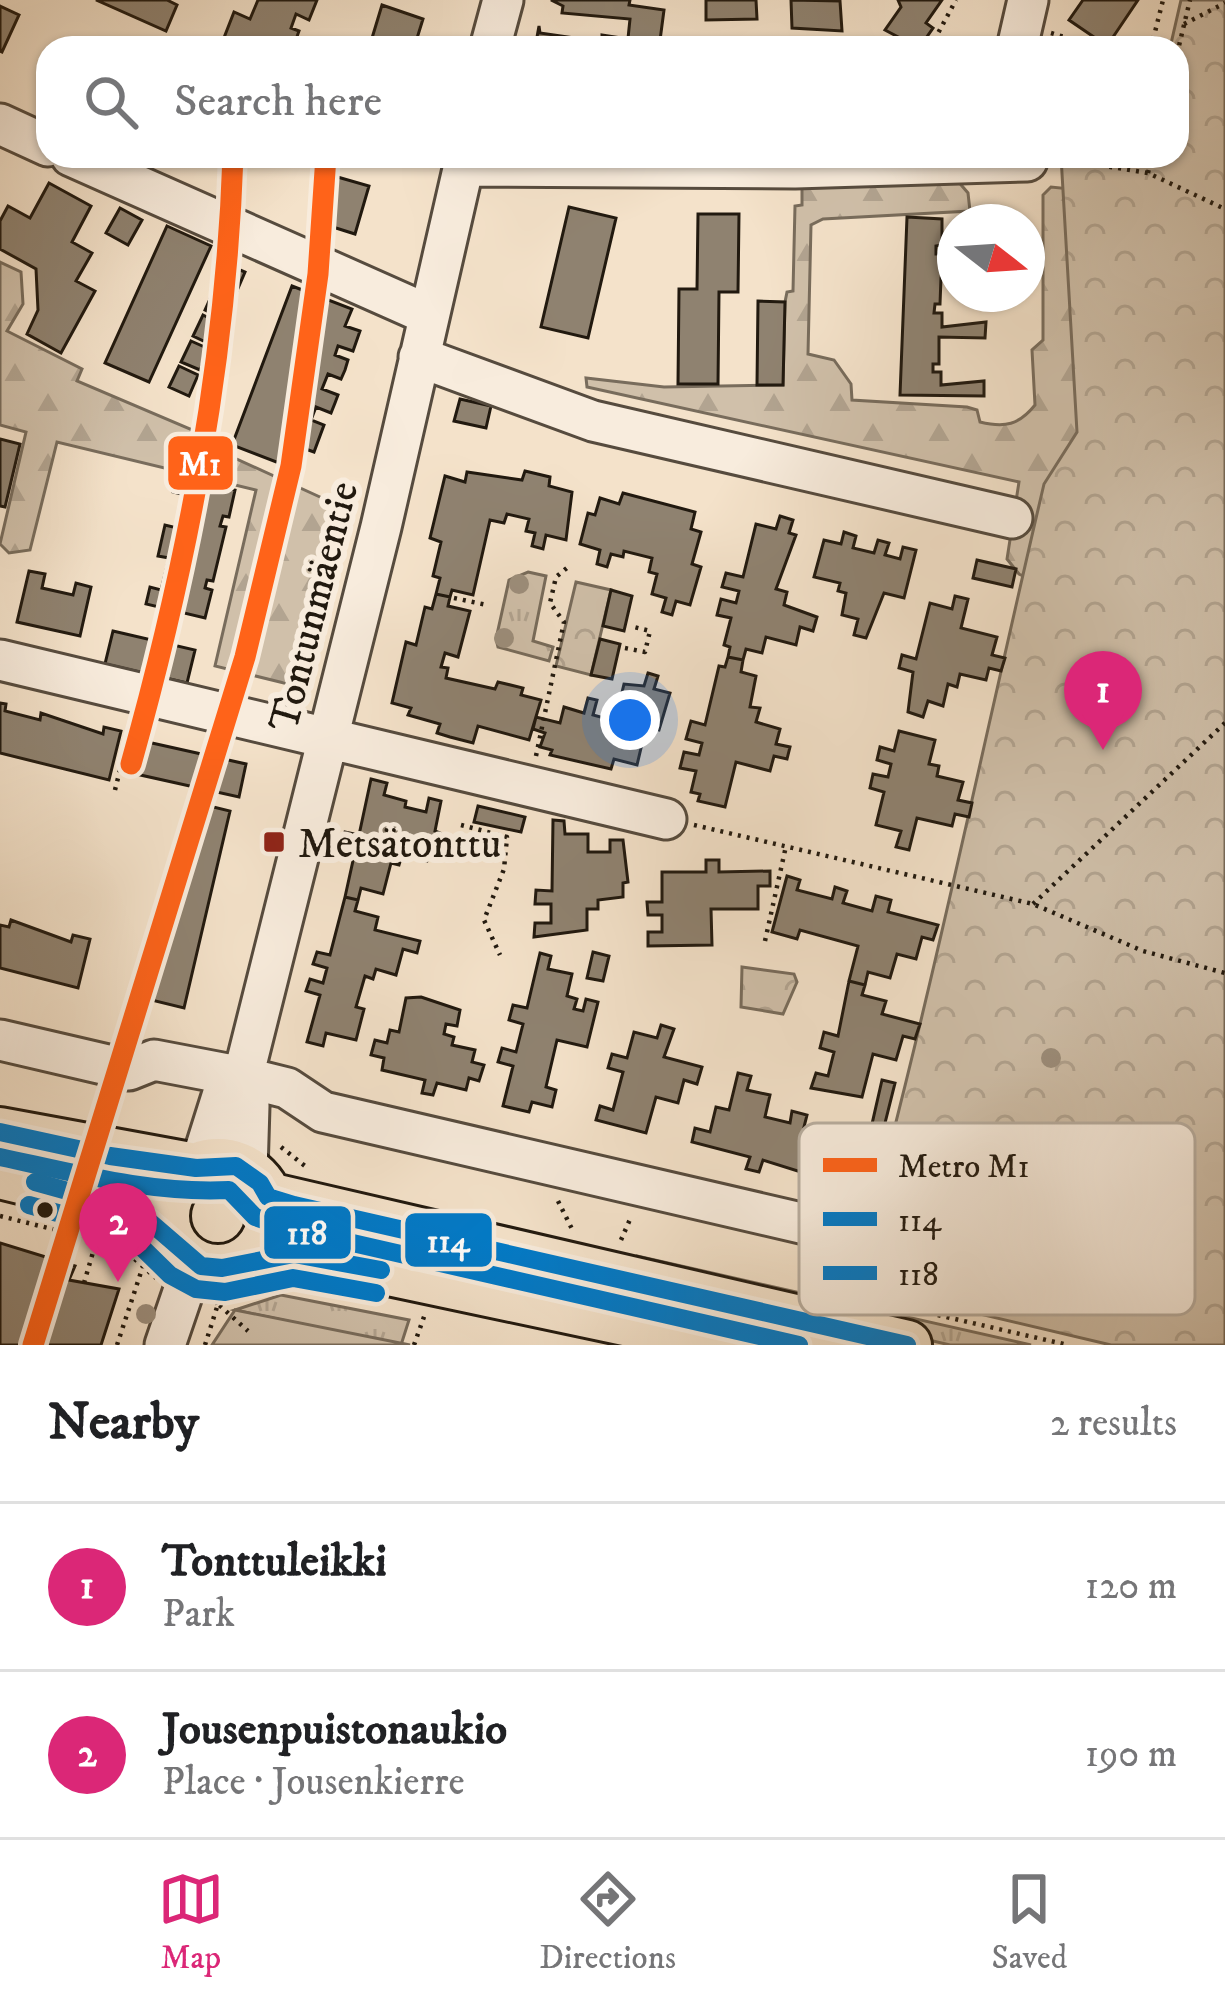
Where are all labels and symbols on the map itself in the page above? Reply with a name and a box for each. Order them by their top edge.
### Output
north arrow [937,204,1045,312]
line badge: M1 [166,434,235,492]
text: M1 [179,445,221,486]
street label: Tontunmäentie [259,477,371,737]
pin: 1 [1064,651,1142,750]
your location [600,690,660,750]
place label: Metsätonttu [298,819,501,871]
marker: Metsätonttu [261,829,287,855]
legend [799,1123,1195,1315]
text: Metro M1 [898,1147,1030,1188]
pin: 2 [79,1183,157,1282]
unlabelled marker [34,1199,56,1221]
text: 114 [898,1201,942,1242]
line badge: 118 [262,1204,353,1261]
line badge: 114 [403,1211,494,1269]
text: 118 [287,1214,327,1255]
text: 114 [426,1222,472,1263]
text: 118 [898,1255,939,1296]

